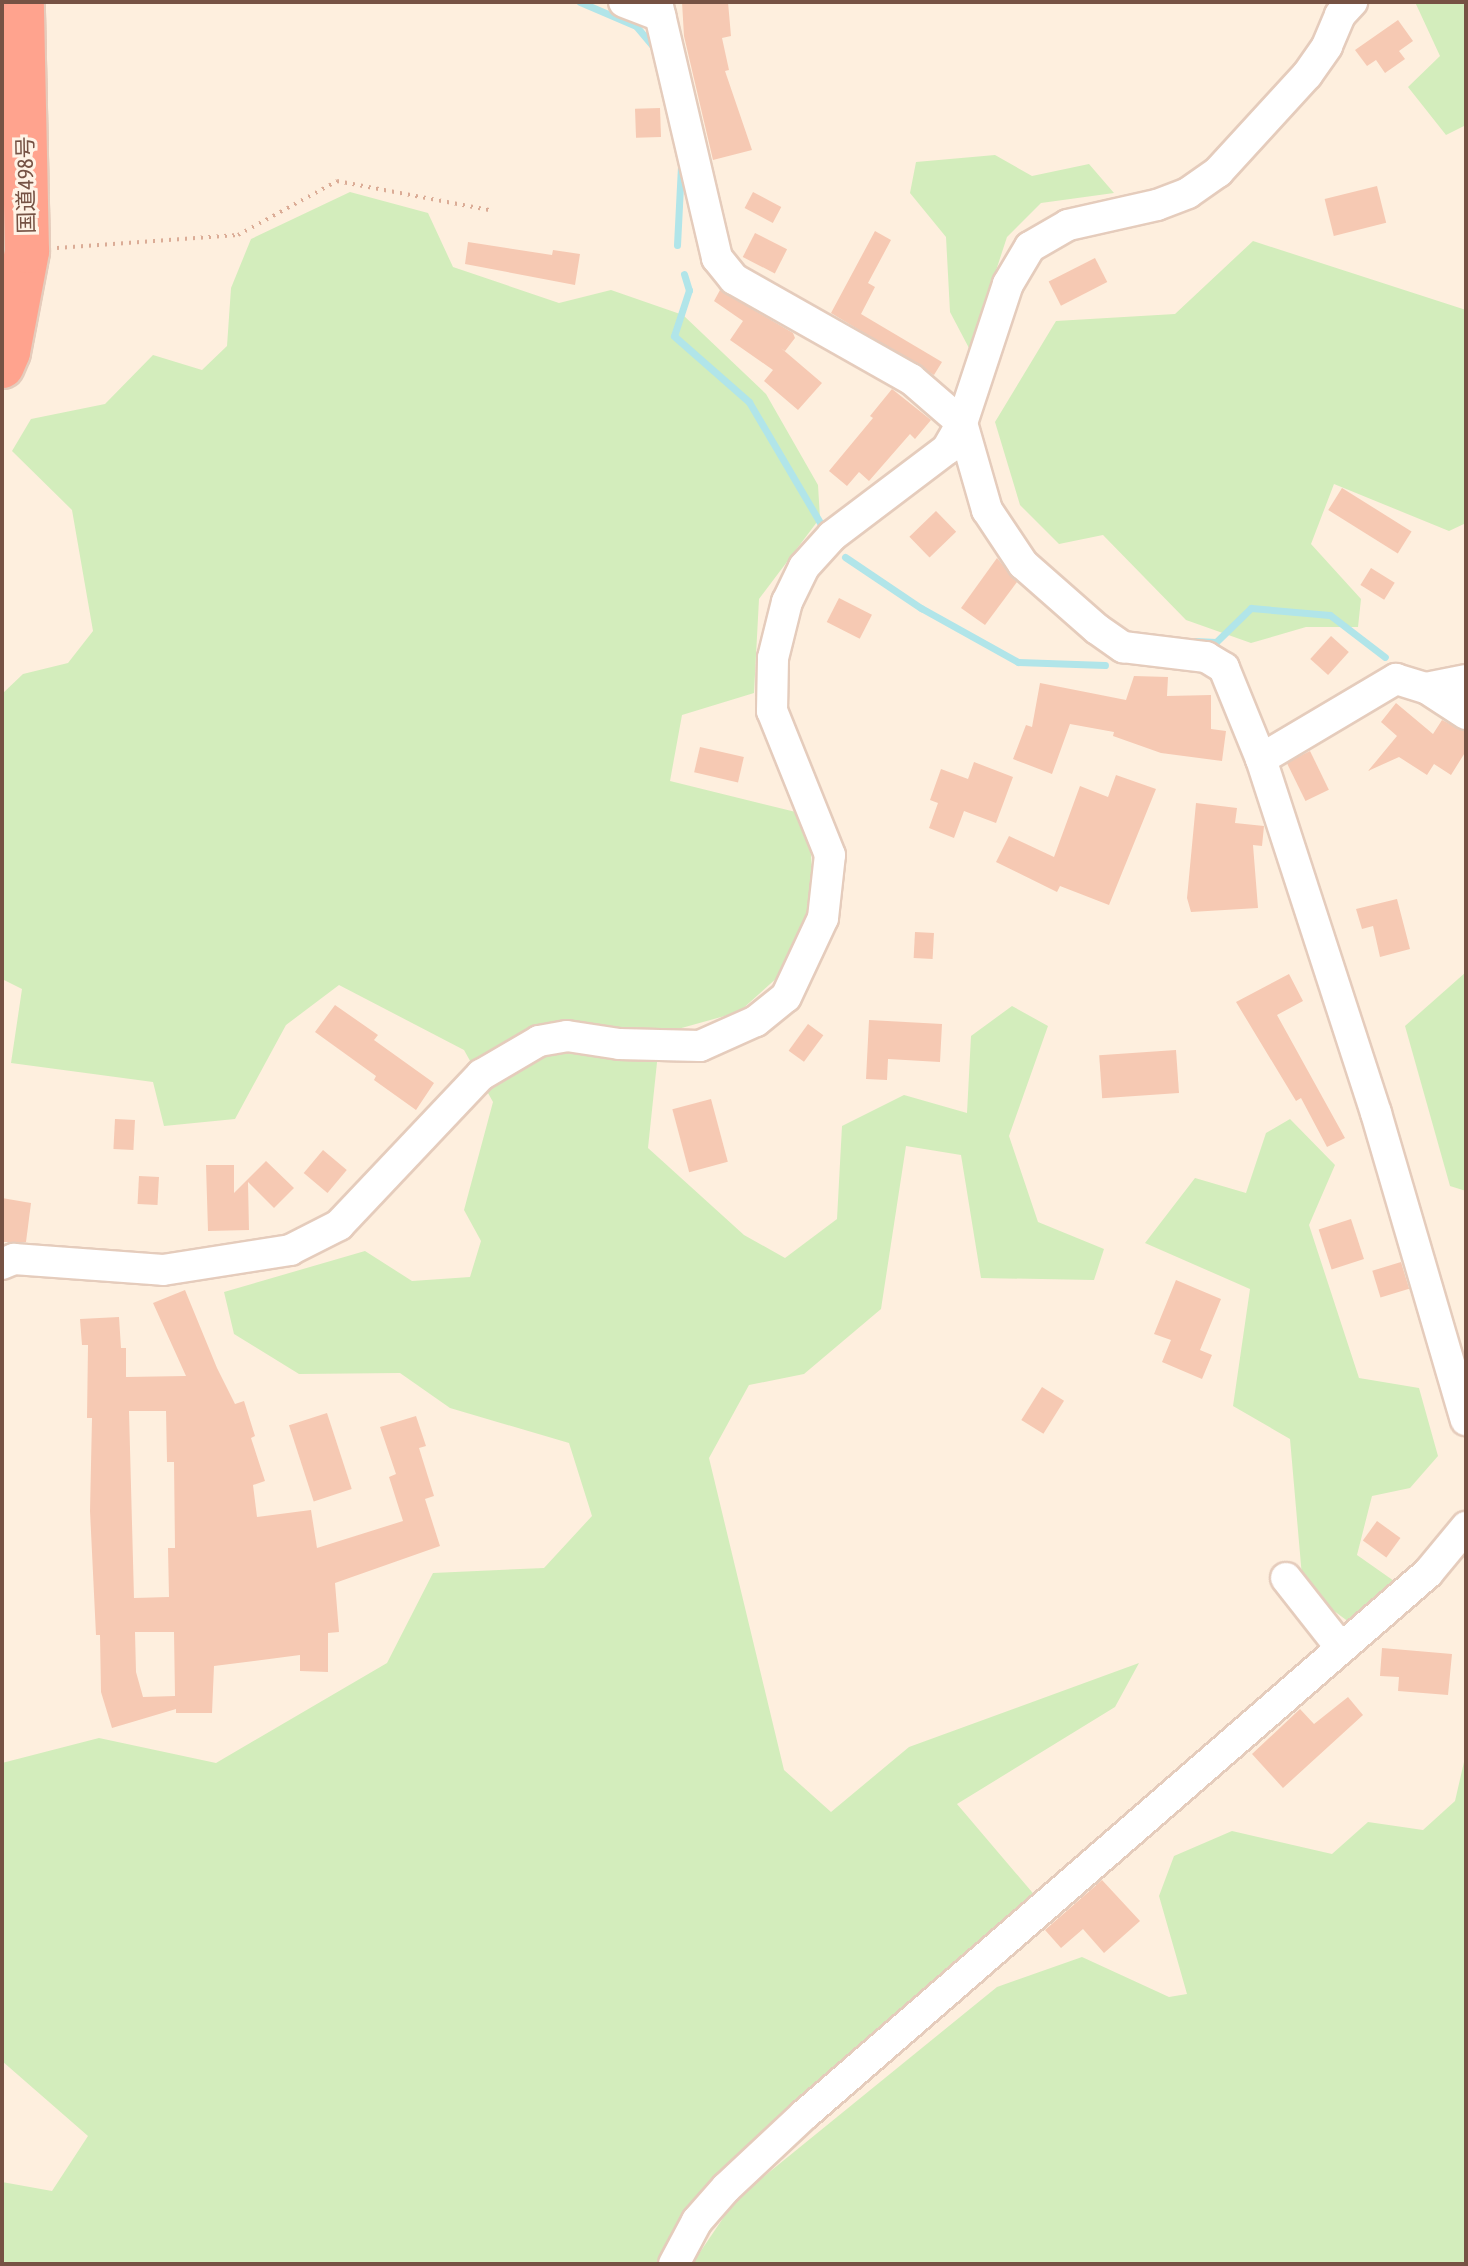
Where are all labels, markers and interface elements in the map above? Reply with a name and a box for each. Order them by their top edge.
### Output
street label: 国道498号 [12,136,40,234]

